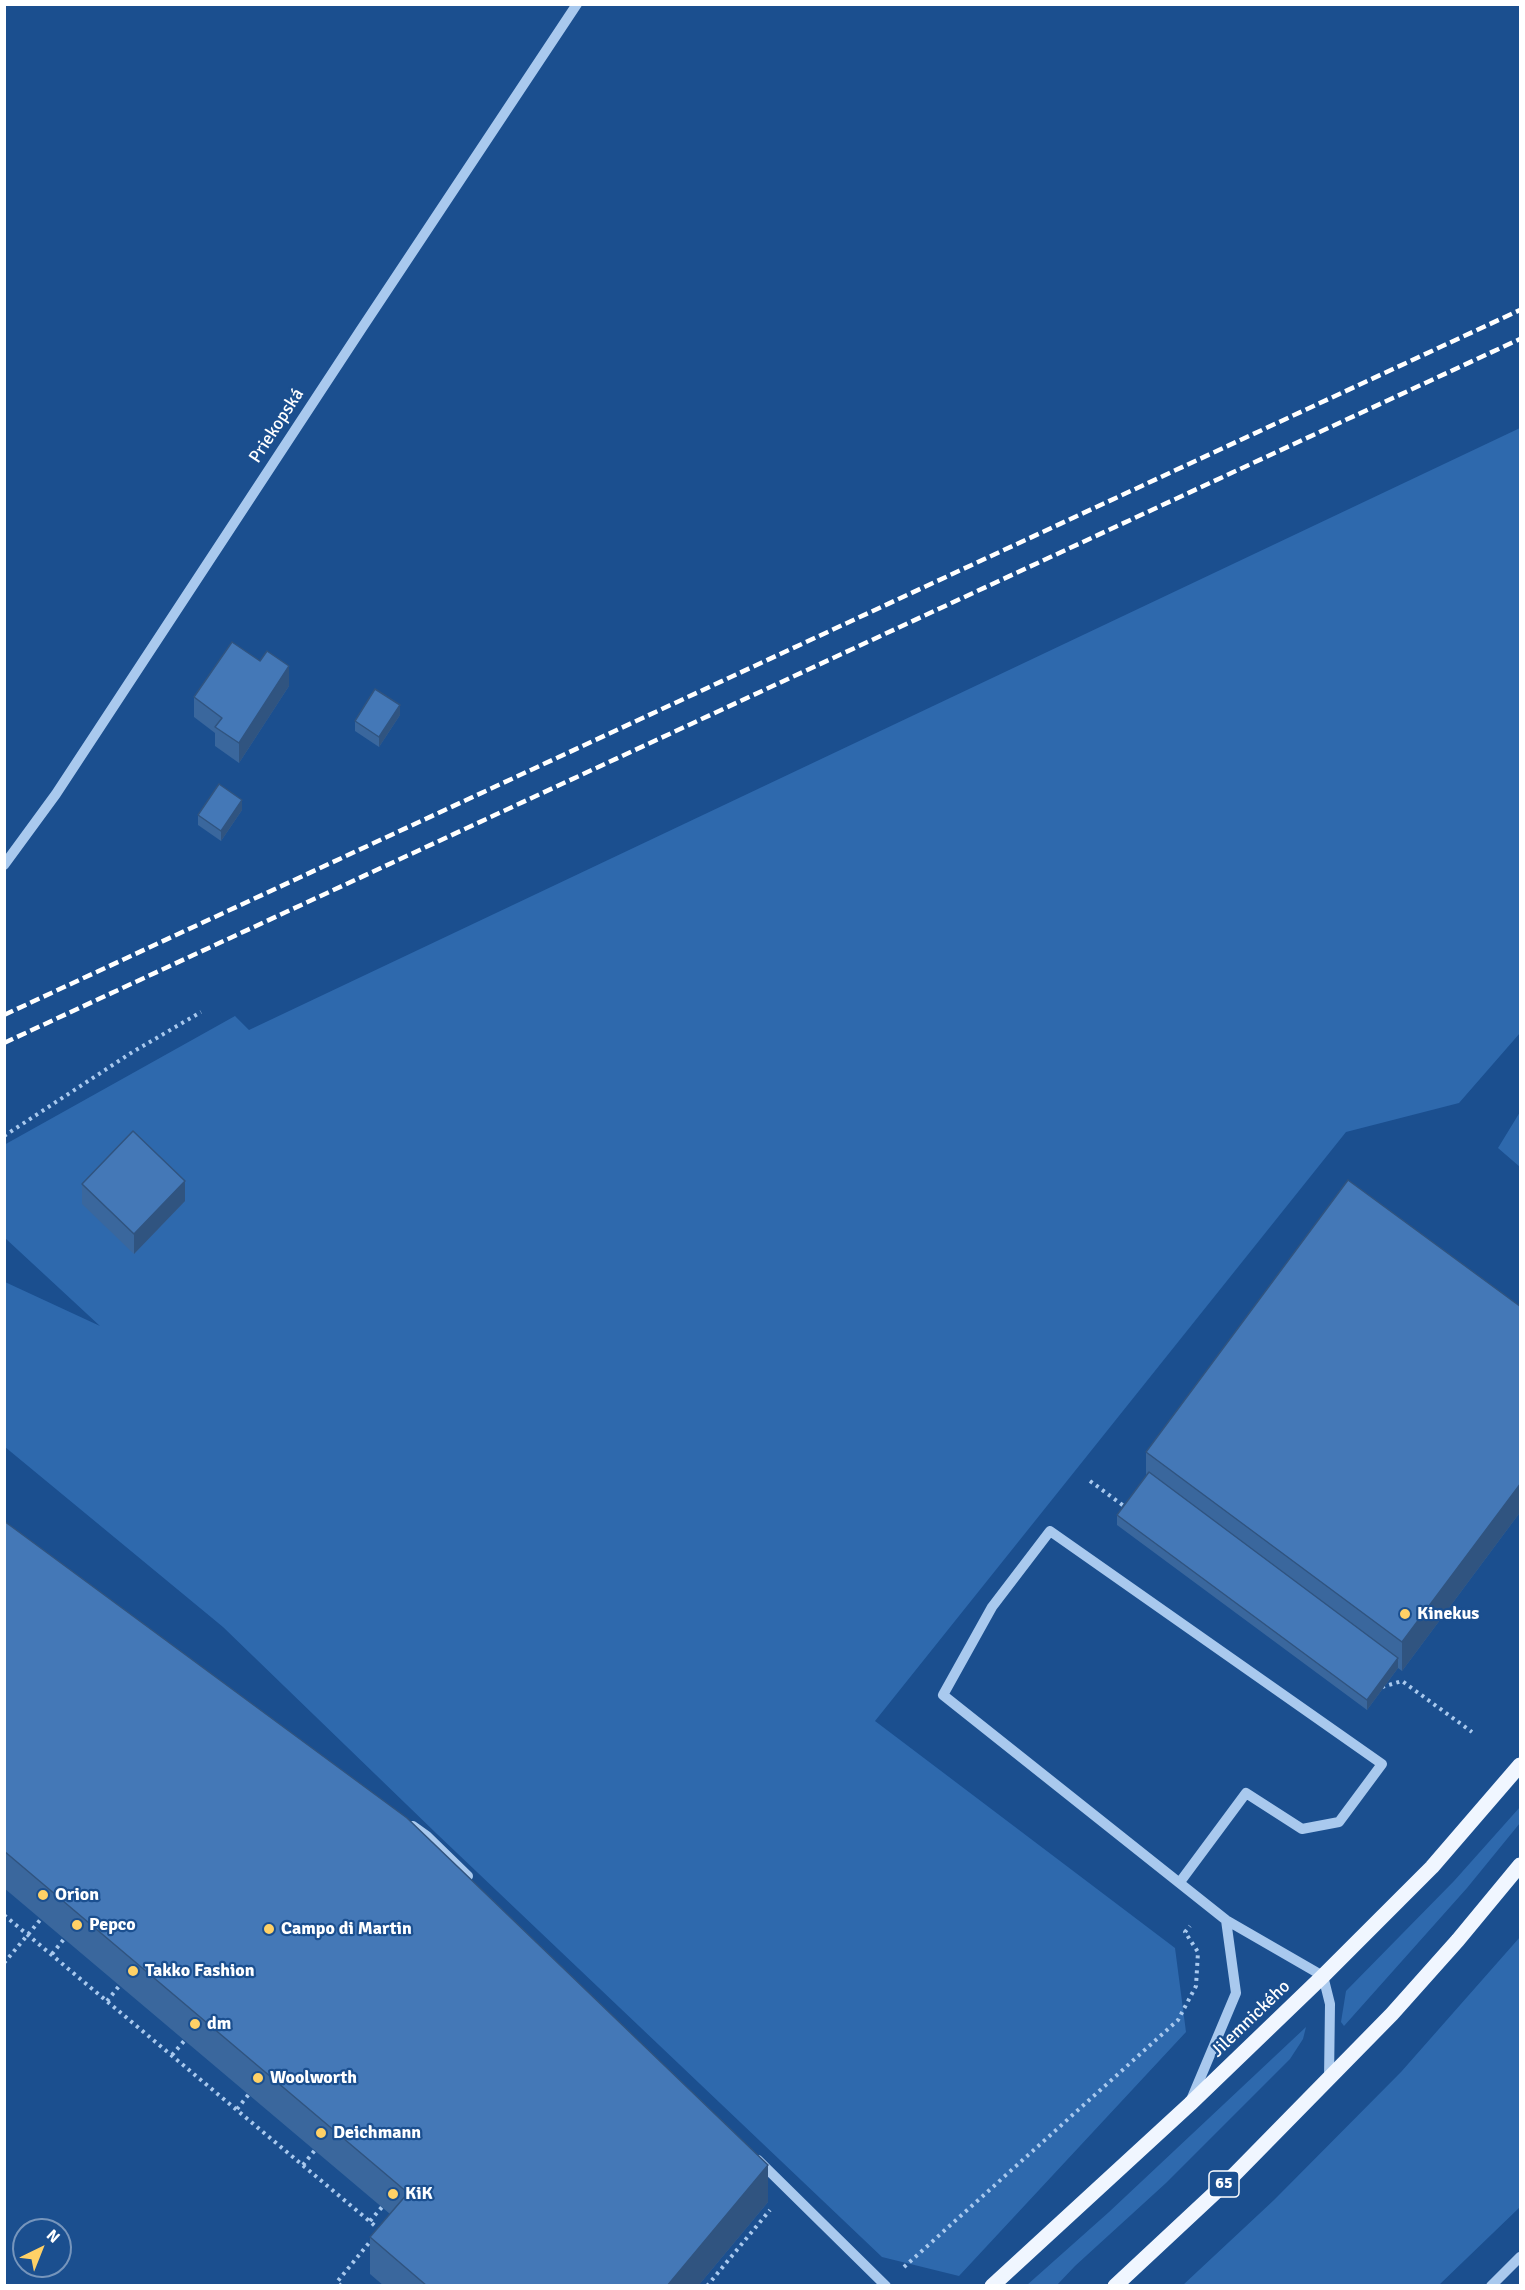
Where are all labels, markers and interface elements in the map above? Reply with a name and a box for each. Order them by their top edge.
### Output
street label: Priekopská [245,385,309,467]
place label: Kinekus [1417,1603,1479,1625]
marker: Kinekus [1398,1607,1412,1621]
place label: Orion [55,1884,99,1906]
marker: Orion [36,1888,50,1902]
place label: Pepco [89,1914,136,1936]
marker: Pepco [70,1918,84,1932]
place label: Campo di Martin [281,1918,412,1940]
marker: Campo di Martin [262,1922,276,1936]
place label: Takko Fashion [145,1960,255,1982]
marker: Takko Fashion [126,1964,140,1978]
street label: Jilemnického [1207,1976,1295,2062]
place label: dm [207,2013,231,2035]
marker: dm [188,2017,202,2031]
place label: Woolworth [270,2067,357,2089]
marker: Woolworth [251,2071,265,2085]
place label: Deichmann [333,2122,421,2144]
marker: Deichmann [314,2126,328,2140]
road number: 65 [1209,2171,1239,2197]
place label: KiK [405,2183,433,2205]
marker: KiK [386,2187,400,2201]
north arrow [12,2218,72,2278]
text: N [42,2225,64,2247]

